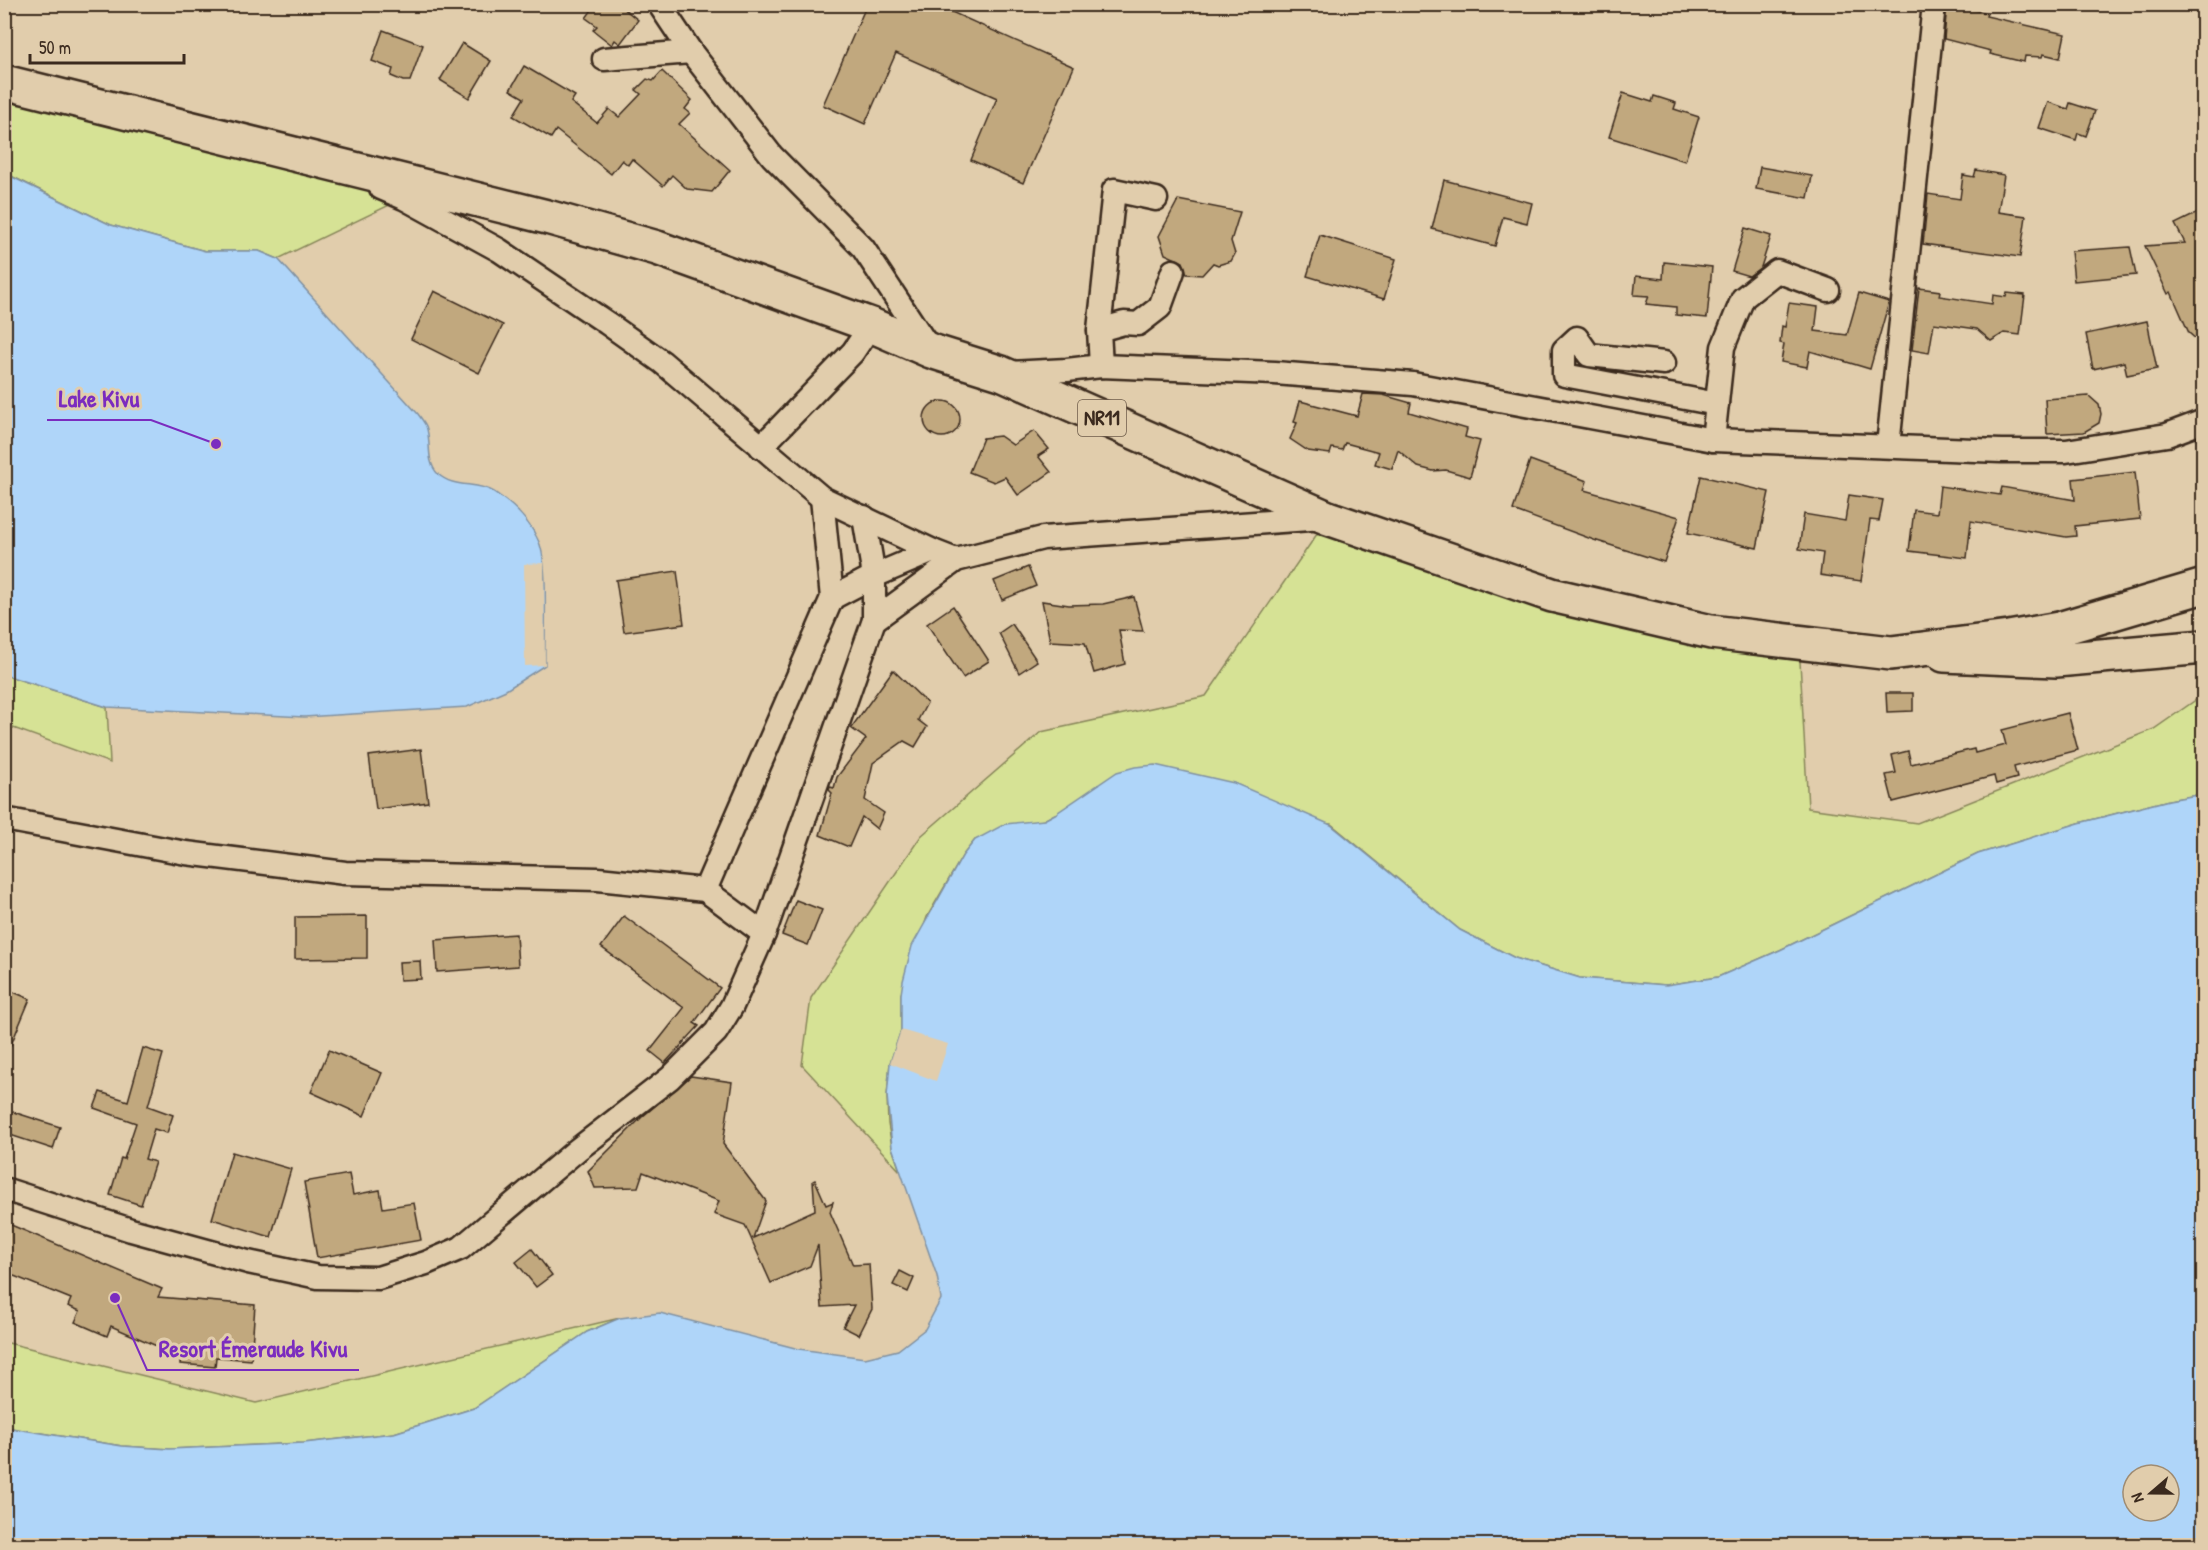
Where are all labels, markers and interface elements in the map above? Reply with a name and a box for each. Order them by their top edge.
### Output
scale bar [30,27,184,65]
text: 50 m [39,35,71,60]
callout: Lake Kivu [47,378,151,420]
text: Lake Kivu [59,382,140,414]
road number: NR11 [1078,400,1126,436]
callout: Resort Émeraude Kivu [147,1328,359,1370]
text: Resort Émeraude Kivu [159,1332,348,1364]
north arrow [2121,1463,2181,1523]
text: N [2125,1490,2149,1506]

